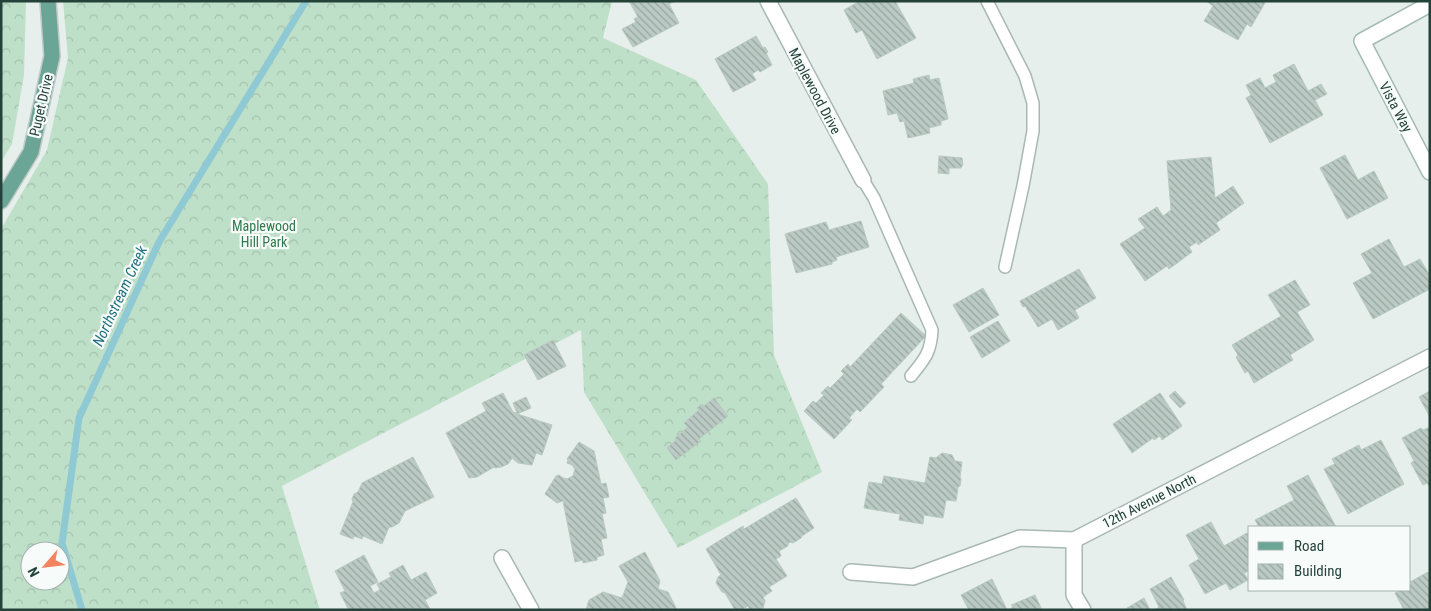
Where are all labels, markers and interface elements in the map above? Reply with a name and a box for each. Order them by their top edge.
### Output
street label: Maplewood Drive [786,45,845,137]
street label: Puget Drive [26,72,56,138]
street label: Vista Way [1376,79,1416,135]
park label: Maplewood Hill Park [232,218,296,250]
water label: Northstream Creek [89,243,151,349]
street label: 12th Avenue North [1100,471,1198,531]
legend [1248,526,1411,591]
text: Road [1294,537,1324,555]
north arrow [20,541,70,591]
text: Building [1294,562,1342,580]
text: N [24,565,43,580]

